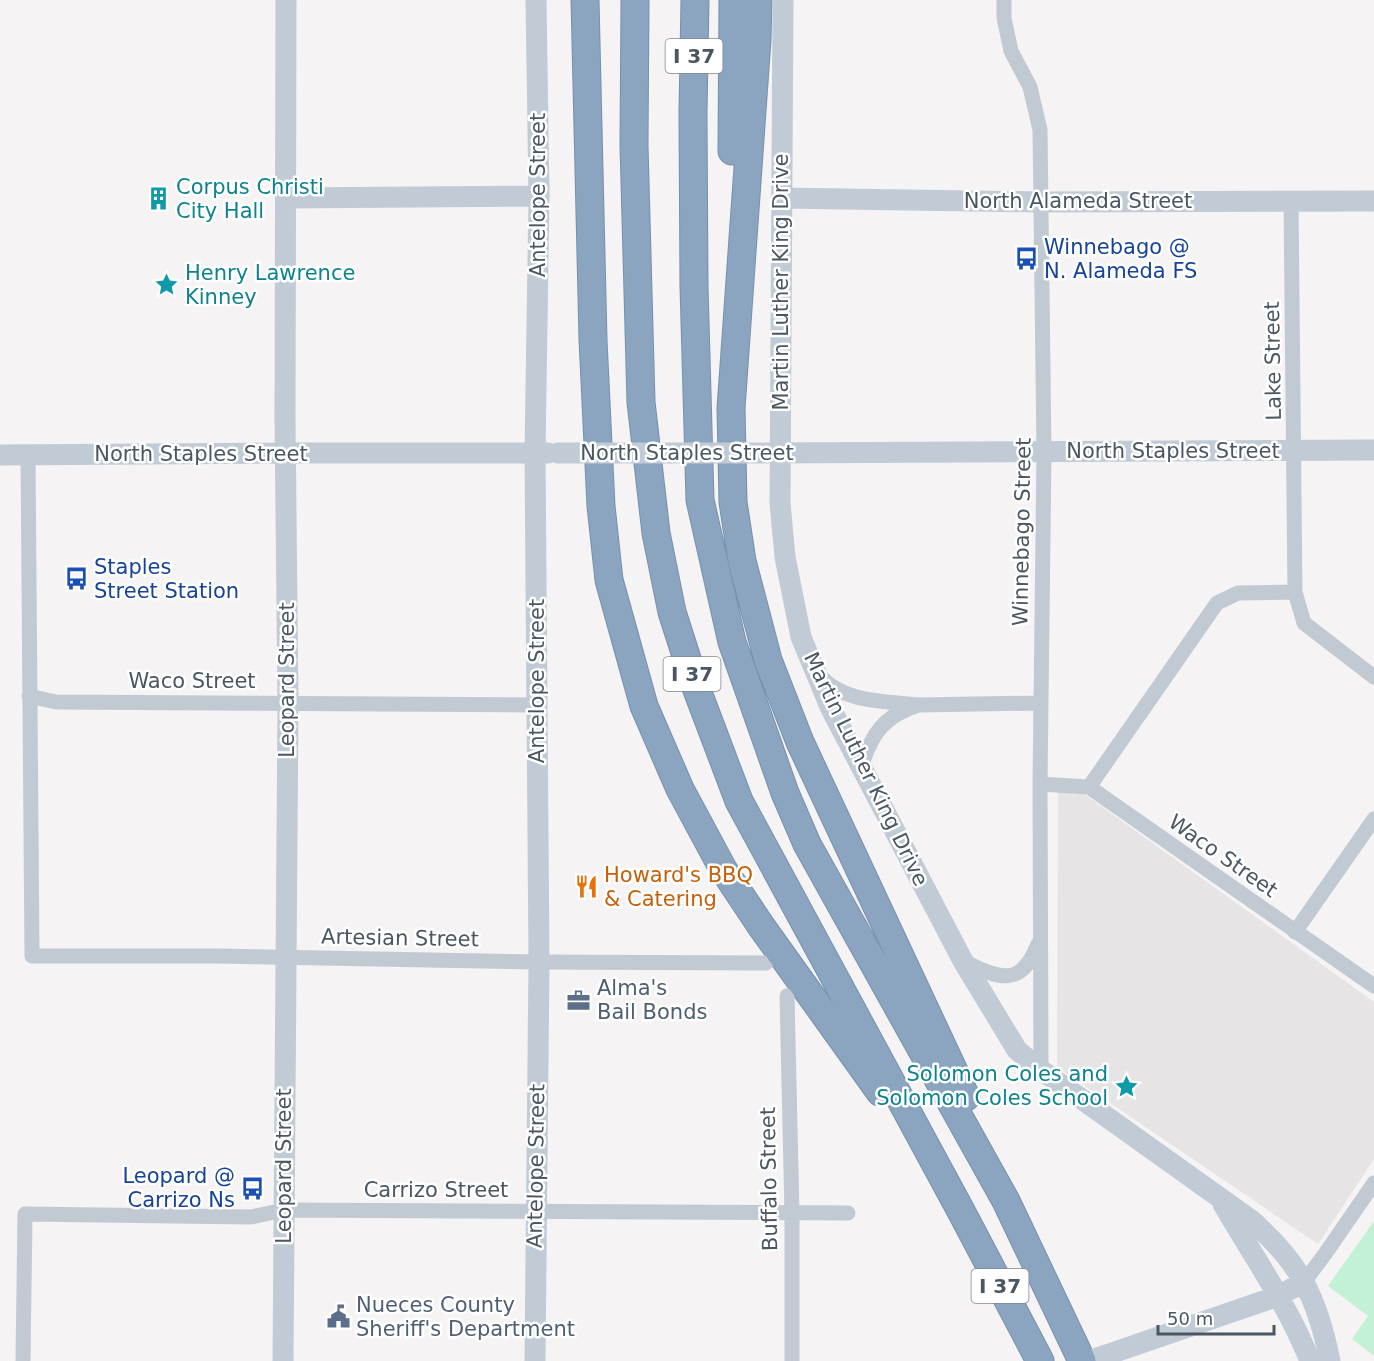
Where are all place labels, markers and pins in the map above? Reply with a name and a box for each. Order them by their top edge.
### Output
place label: Corpus Christi City Hall [176,175,324,223]
building icon: Corpus Christi City Hall [145,186,171,212]
place label: Winnebago @ N. Alameda FS [1044,235,1197,283]
bus stop icon: Winnebago @ N. Alameda FS [1013,246,1039,272]
place label: Henry Lawrence Kinney [185,261,355,309]
place icon: Henry Lawrence Kinney [154,272,180,298]
place label: Staples Street Station [94,555,239,603]
bus stop icon: Staples Street Station [63,566,89,592]
place label: Howard's BBQ & Catering [604,863,753,911]
restaurant icon: Howard's BBQ & Catering [573,874,599,900]
place label: Alma's Bail Bonds [597,976,707,1024]
office icon: Alma's Bail Bonds [566,987,592,1013]
place label: Solomon Coles and Solomon Coles School [876,1062,1108,1110]
place icon: Solomon Coles and Solomon Coles School [1113,1073,1139,1099]
place label: Leopard @ Carrizo Ns [122,1164,235,1212]
bus stop icon: Leopard @ Carrizo Ns [240,1175,266,1201]
place label: Nueces County Sheriff's Department [356,1293,575,1341]
public building icon: Nueces County Sheriff's Department [325,1304,351,1330]

